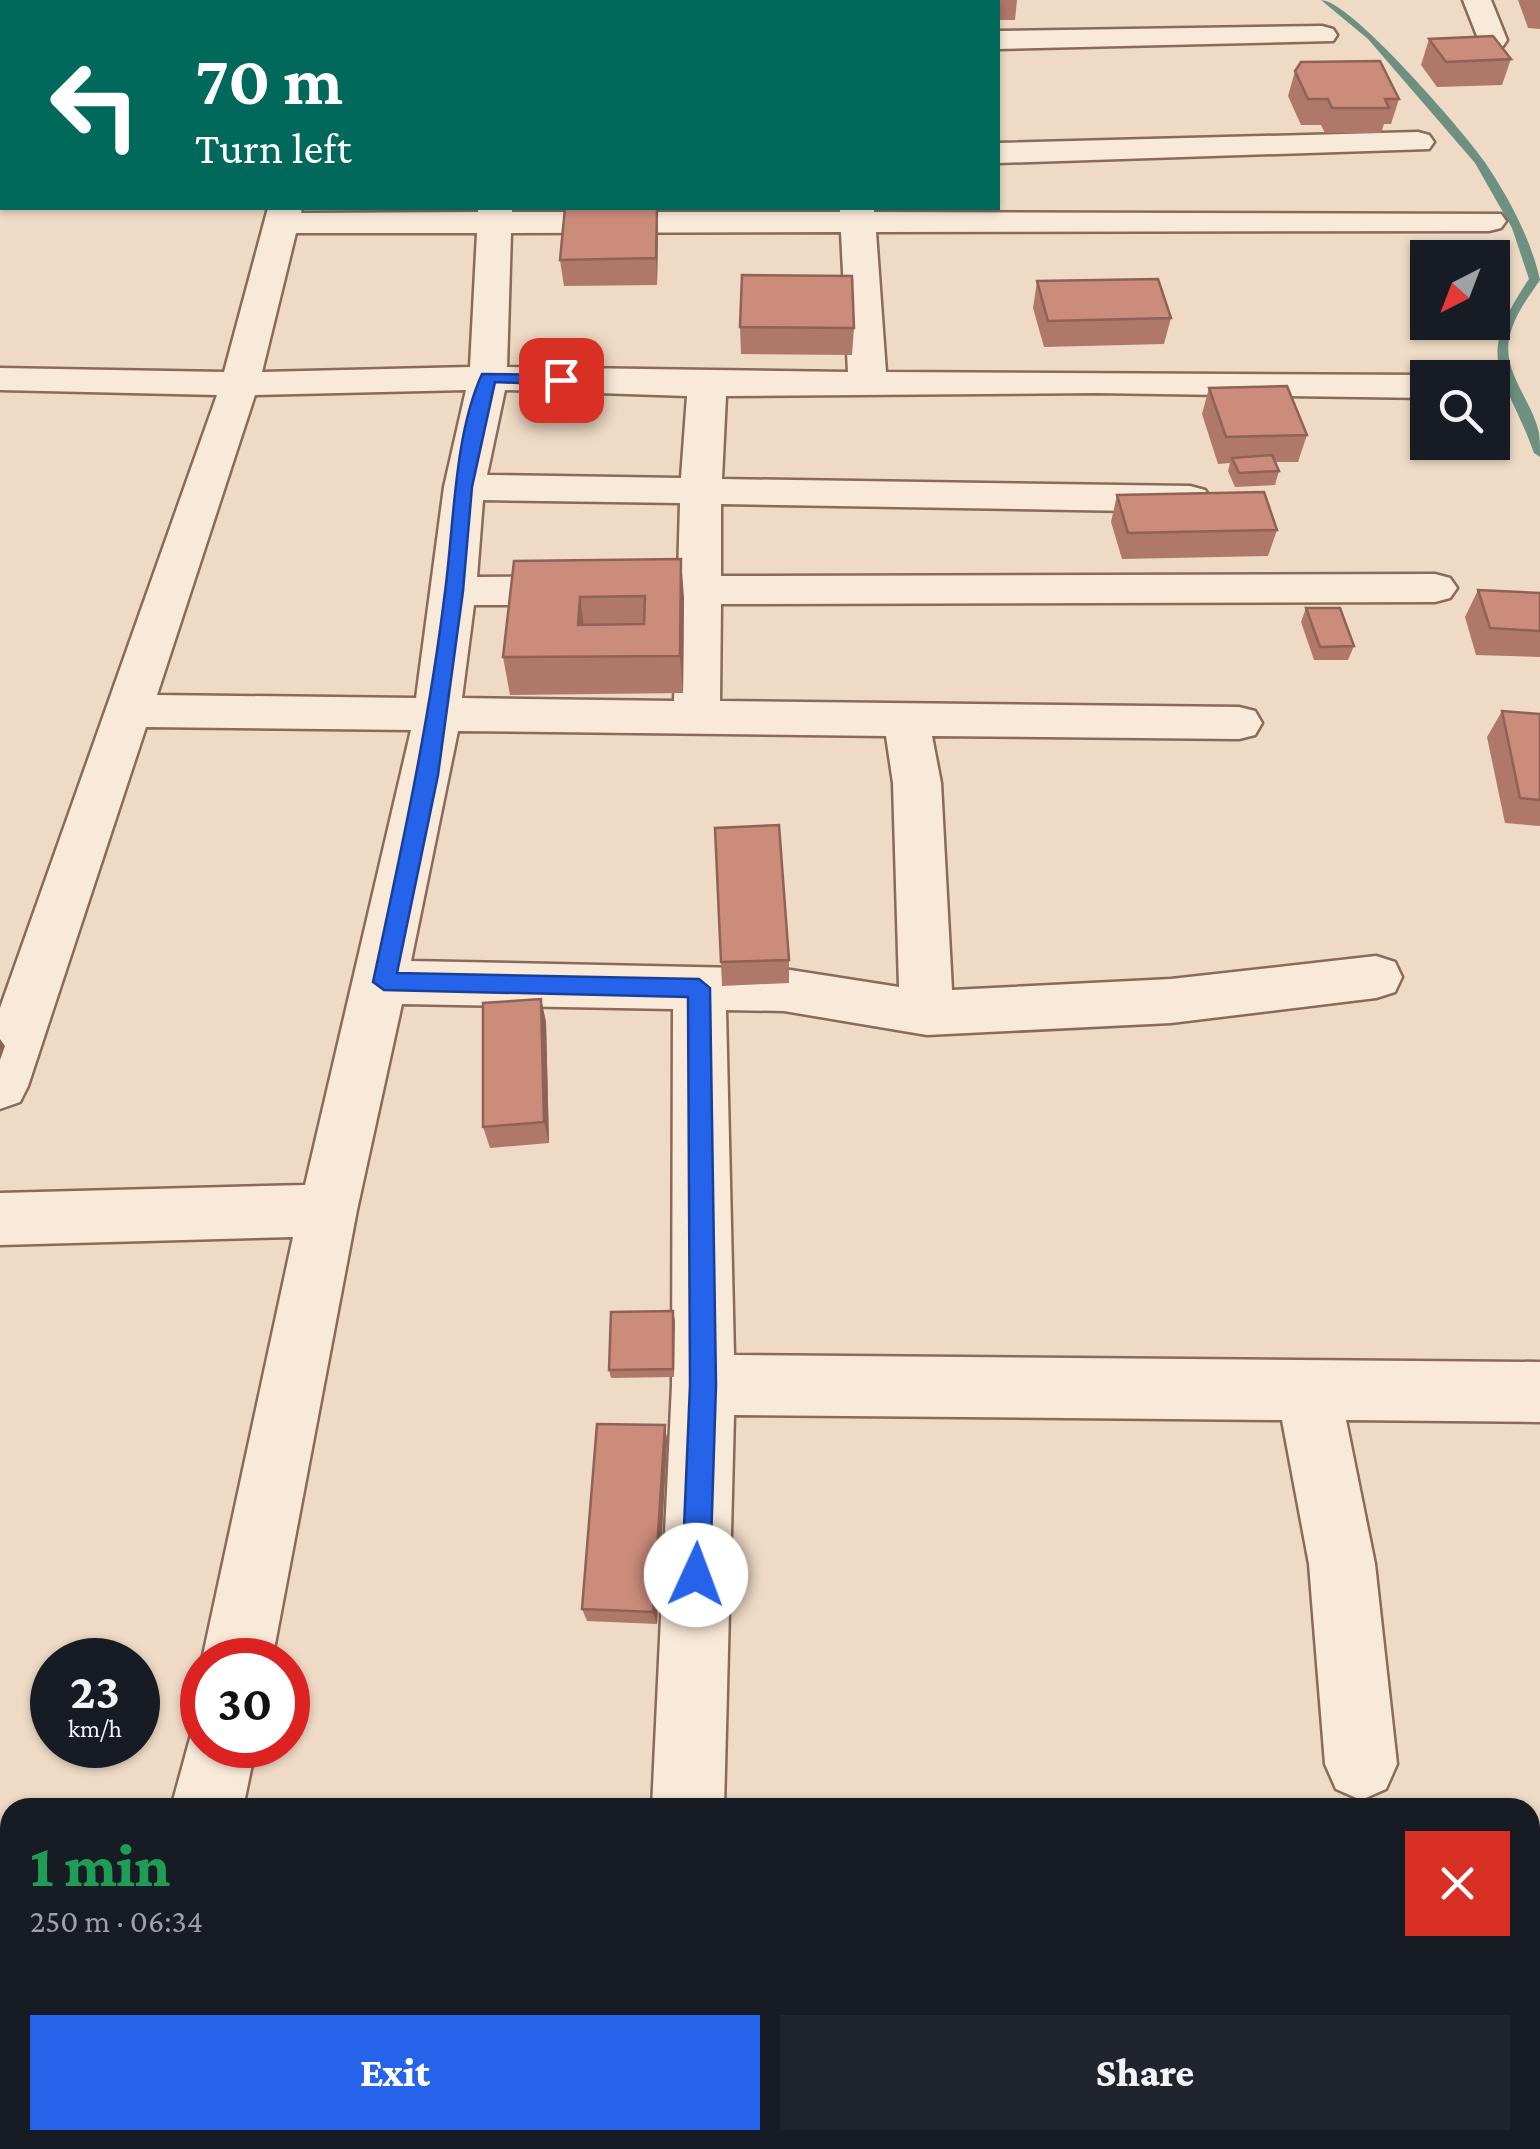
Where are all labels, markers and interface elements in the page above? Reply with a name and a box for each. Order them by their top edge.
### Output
icon: left [30,40,160,170]
text: 70 m [195,41,343,119]
text: Turn left [195,123,352,173]
north arrow [1410,240,1510,340]
map controls [1410,240,1510,460]
pin [519,338,604,423]
icon: arrive [534,353,589,408]
button: search [1410,360,1510,460]
position arrow [644,1523,748,1627]
speed limit sign: 30 [180,1638,310,1768]
text: 23 [70,1663,120,1719]
text: km/h [68,1715,122,1742]
button: close [1405,1831,1510,1936]
text: 1 min [30,1832,170,1899]
text: 250 m · 06:34 [30,1903,203,1939]
button: Exit [30,2015,760,2130]
button: Share [780,2015,1510,2130]

